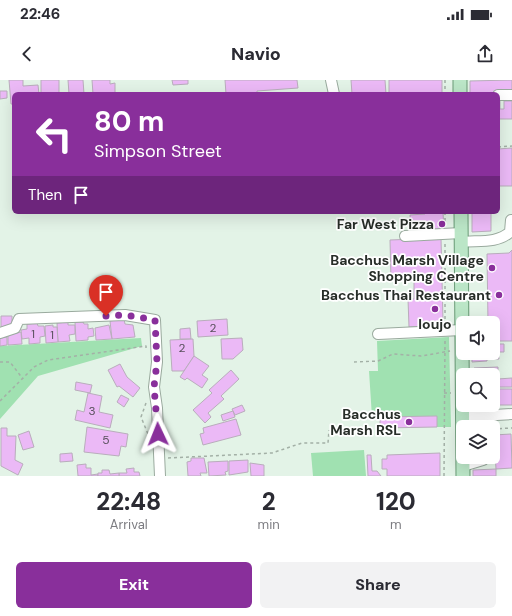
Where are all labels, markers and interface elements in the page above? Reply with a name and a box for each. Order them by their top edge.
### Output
text: 22:46 [20,4,60,24]
text: Navio [231,42,281,66]
icon: back [16,43,38,65]
icon: share [474,43,496,65]
text: 80 m [94,103,164,140]
icon: left [28,108,80,160]
text: Simpson Street [94,139,222,163]
icon: arrive [70,184,92,206]
text: Then [28,185,62,205]
place label: Far West Pizza [337,215,434,233]
marker: Far West Pizza [437,219,447,229]
place label: Bacchus Marsh Village Shopping Centre [330,251,484,285]
marker: Bacchus Marsh Village Shopping Centre [487,263,497,273]
pin [89,275,123,316]
icon: arrive [95,281,117,303]
place label: Bacchus Thai Restaurant [321,286,491,304]
marker: Bacchus Thai Restaurant [494,290,504,300]
marker: loujo [430,304,440,314]
place label: loujo [418,315,452,333]
map controls [456,316,500,464]
button: sound [456,316,500,360]
house number: 2 [210,320,217,336]
house number: 1 [31,326,35,342]
house number: 1 [50,327,54,343]
house number: 2 [179,340,186,356]
button: search [456,368,500,412]
house number: 3 [88,403,96,419]
place label: Bacchus Marsh RSL [330,405,401,439]
position arrow [137,413,179,455]
marker: Bacchus Marsh RSL [404,417,414,427]
button: layers [456,420,500,464]
house number: 5 [102,432,110,448]
text: 22:48 [96,486,161,517]
text: 2 [262,486,276,517]
text: 120 [376,486,416,517]
text: Arrival [110,516,148,533]
text: min [258,516,280,533]
text: m [390,516,402,533]
button: Exit [16,562,252,608]
button: Share [260,562,496,608]

